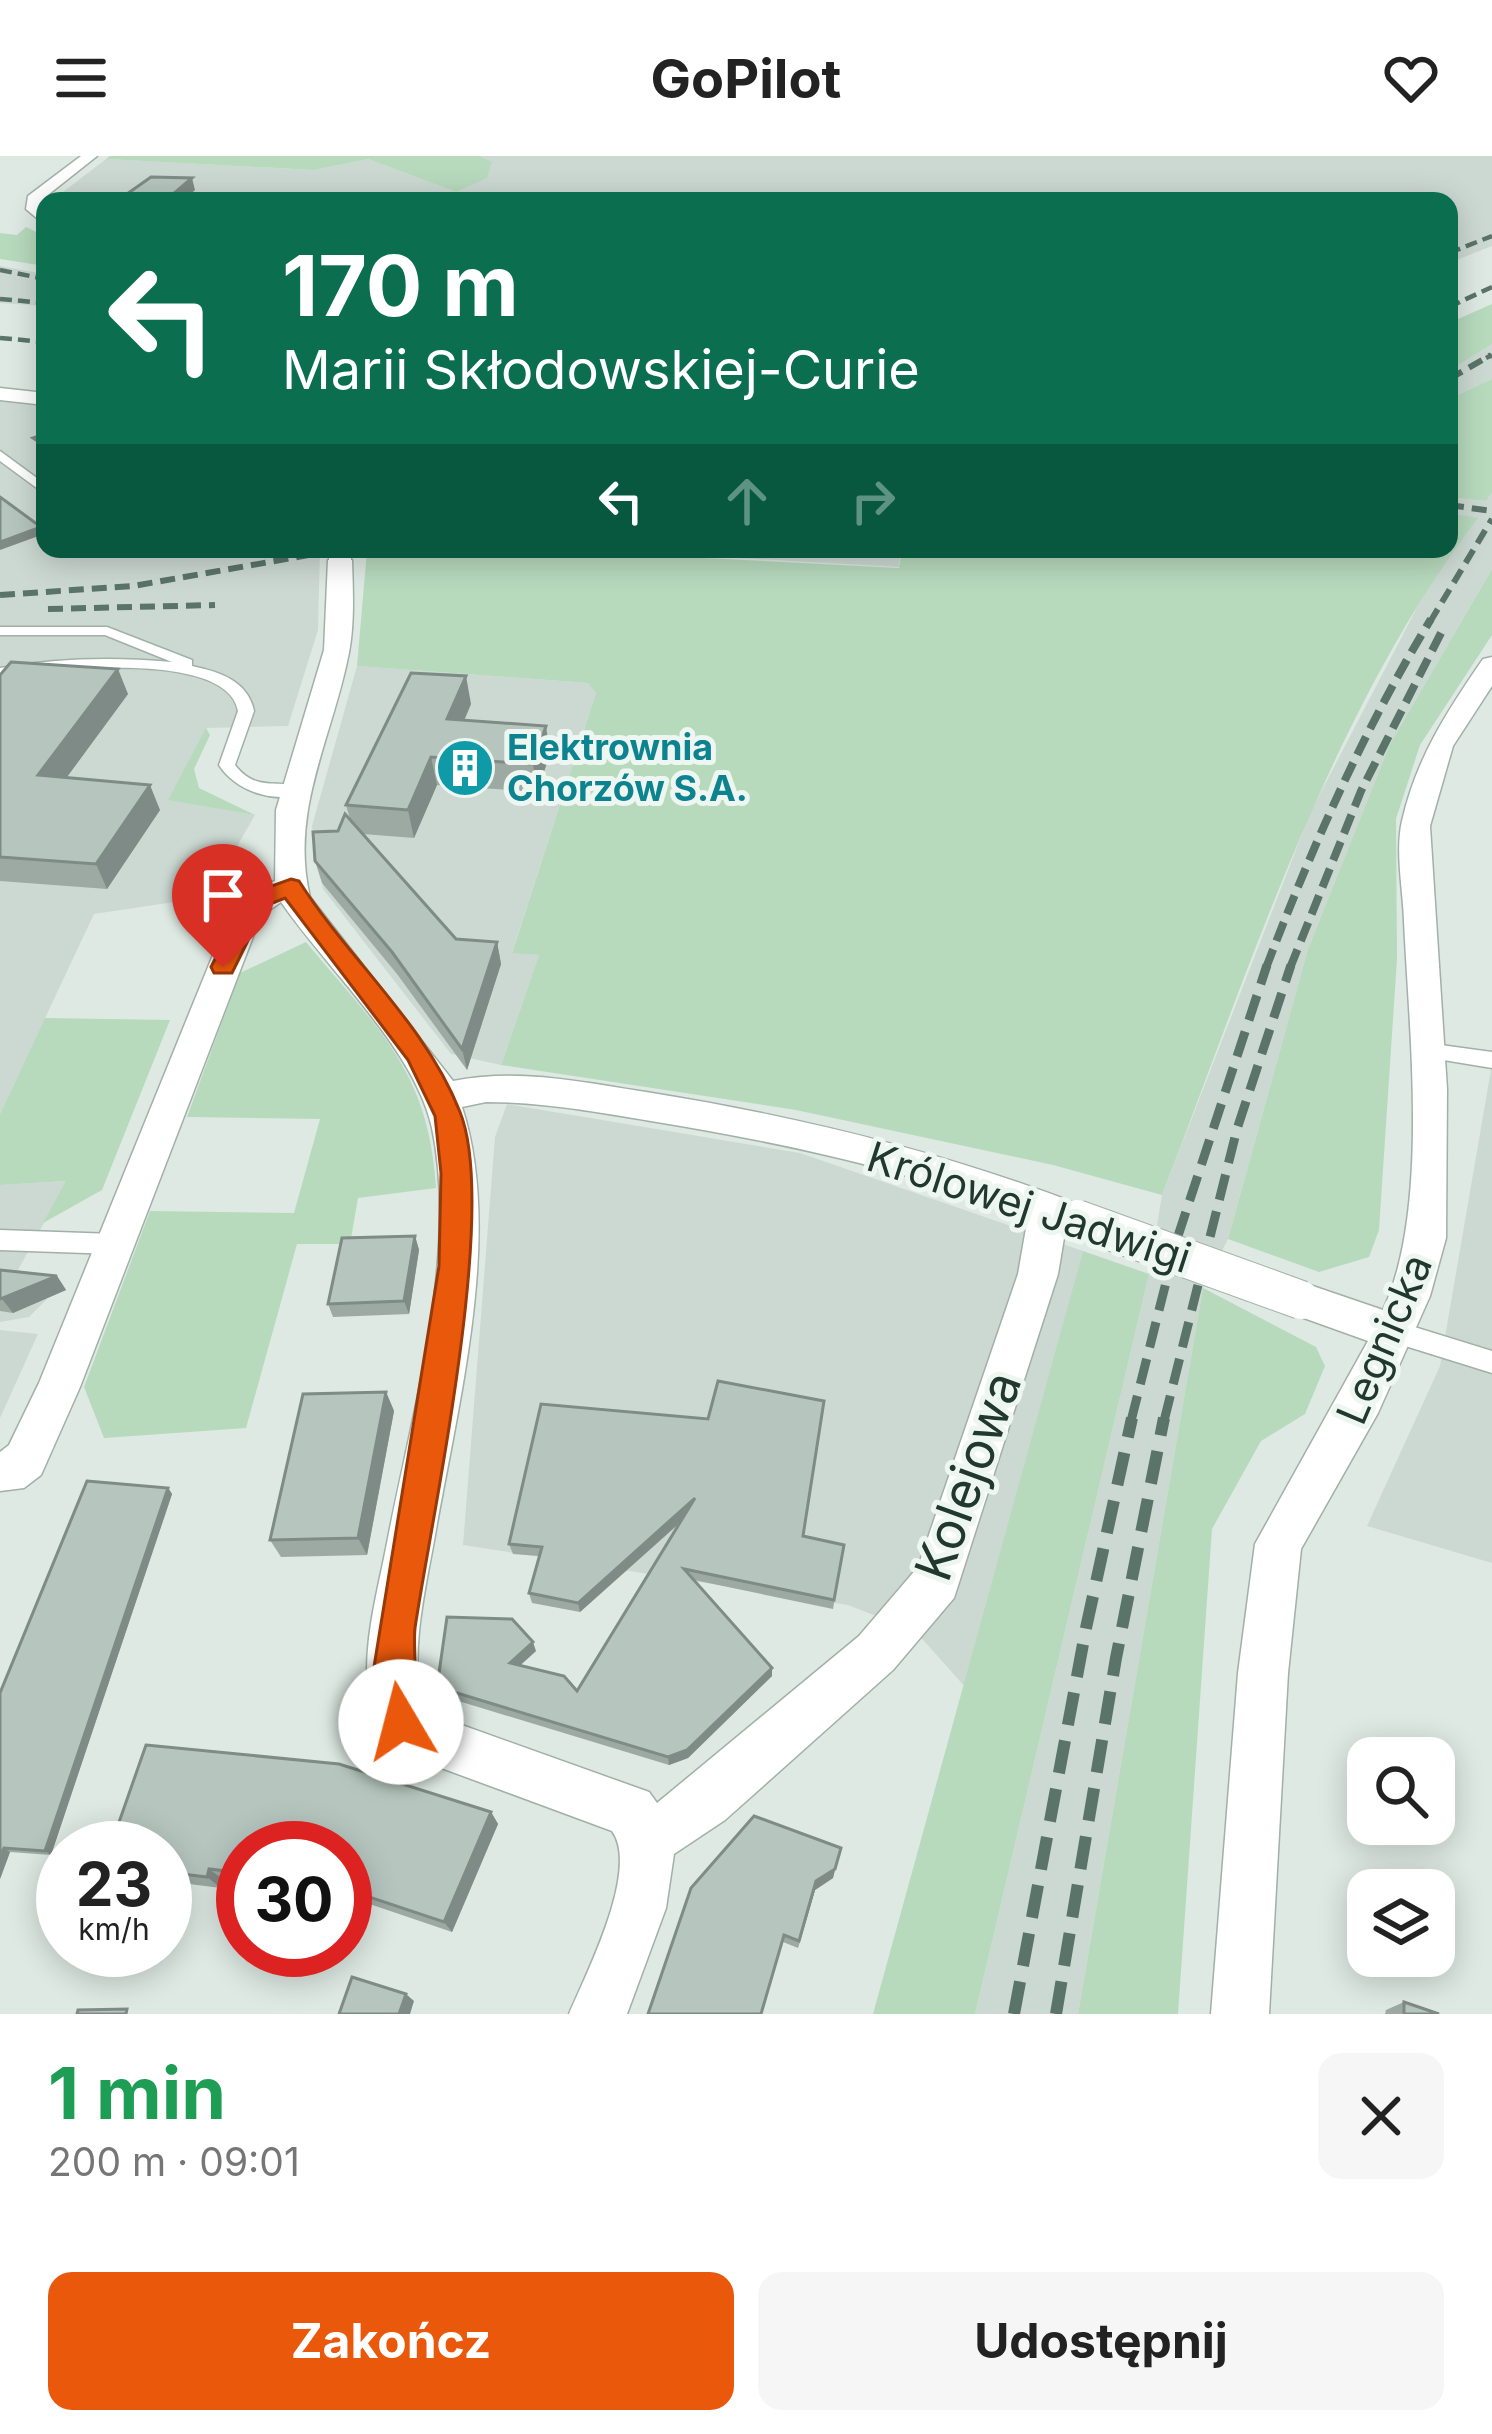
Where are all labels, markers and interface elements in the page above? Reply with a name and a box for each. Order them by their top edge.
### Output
icon: menu [48,45,114,111]
icon: heart [1378,45,1444,111]
text: GoPilot [651,46,841,111]
text: 170 m [282,235,519,336]
icon: left [84,240,240,396]
text: Marii Skłodowskiej-Curie [282,337,920,402]
icon: left [588,468,654,534]
icon: ahead [714,468,780,534]
icon: right [840,468,906,534]
place label: Elektrownia Chorzów S.A. [507,725,748,810]
building icon: Elektrownia Chorzów S.A. [434,737,496,799]
pin [172,844,274,967]
icon: arrive [190,862,256,928]
street label: Królowej Jadwigi [861,1130,1197,1283]
street label: Legnicka [1325,1246,1442,1431]
street label: Kolejowa [902,1363,1033,1588]
position arrow [338,1659,464,1785]
map controls [1347,1737,1455,1977]
button: search [1347,1737,1455,1845]
speed limit sign: 30 [216,1821,372,1977]
text: 23 [76,1848,152,1920]
button: layers [1347,1869,1455,1977]
text: km/h [78,1911,150,1947]
text: 1 min [48,2049,226,2136]
button: close [1318,2053,1444,2179]
text: 200 m · 09:01 [48,2138,300,2185]
button: Zakończ [48,2272,734,2410]
button: Udostępnij [758,2272,1444,2410]

